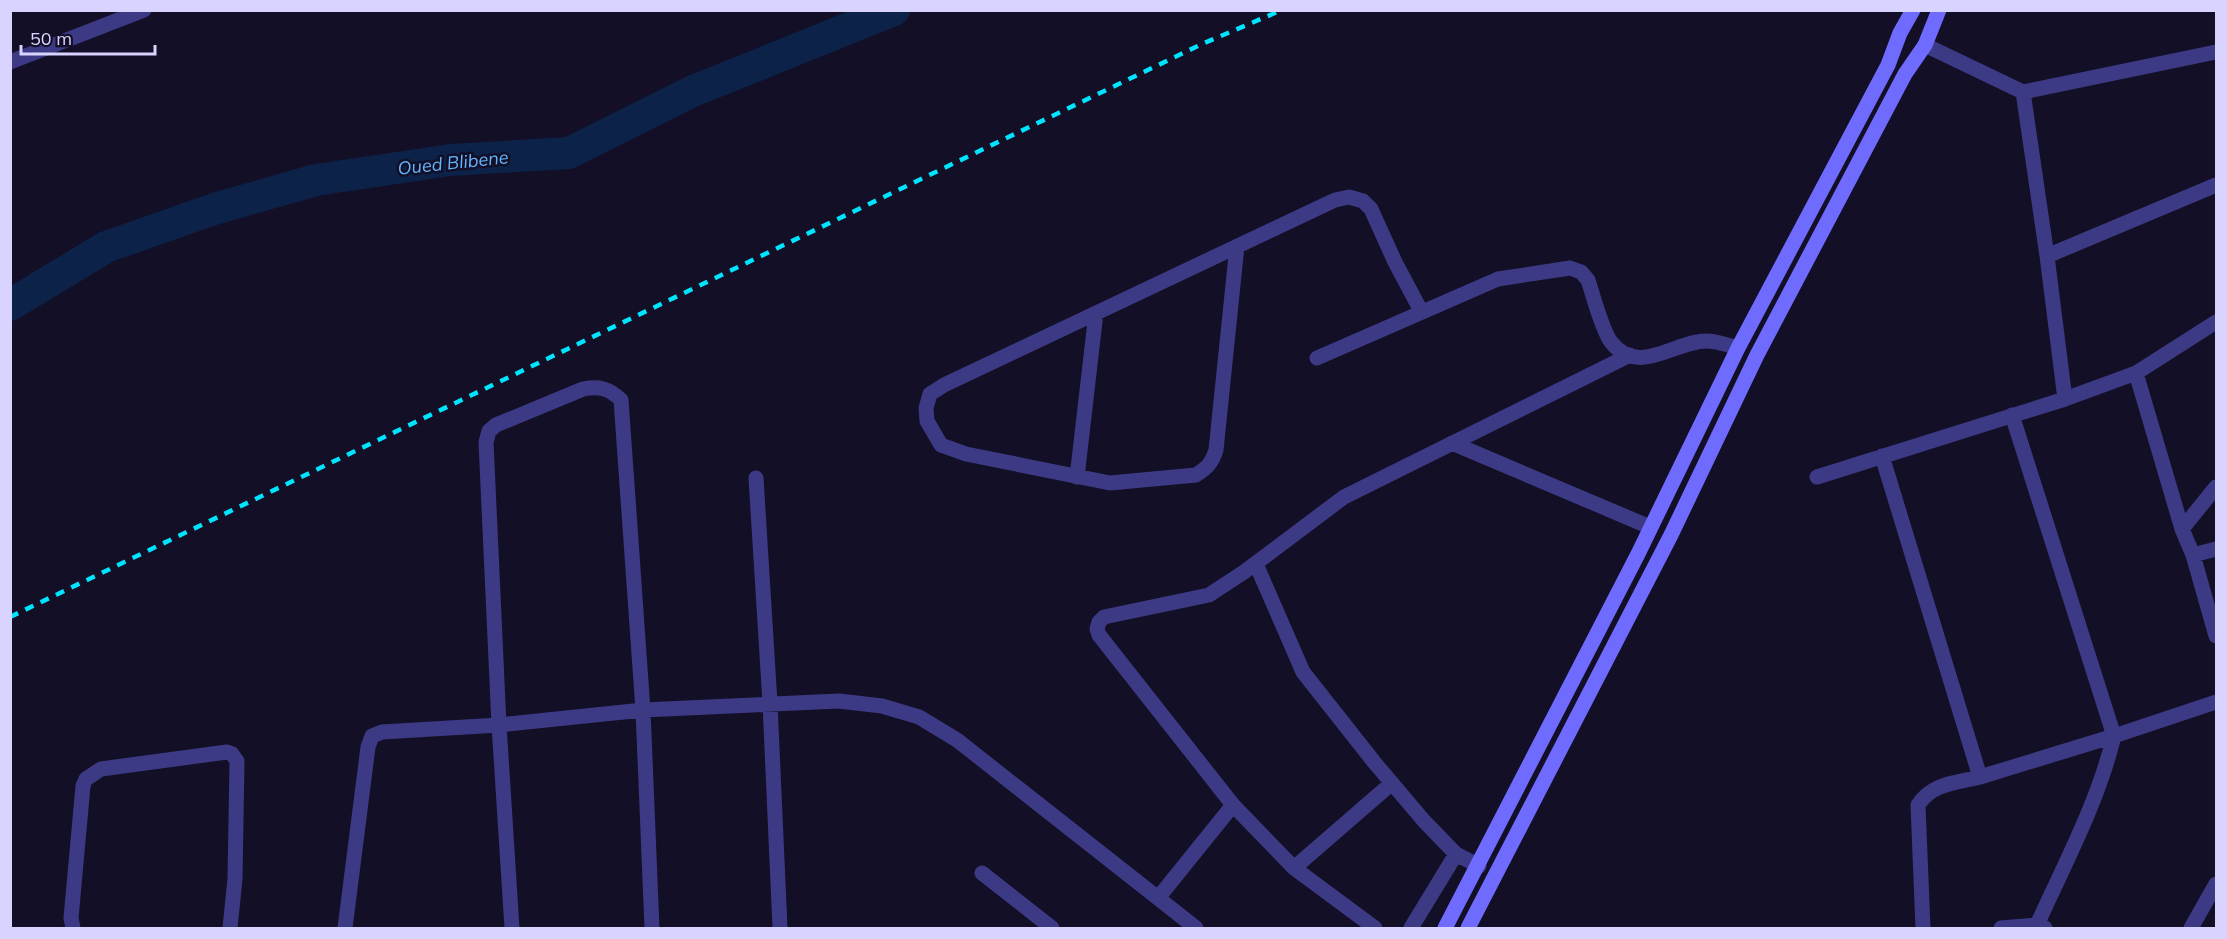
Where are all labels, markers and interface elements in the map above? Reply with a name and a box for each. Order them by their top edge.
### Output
scale bar [21,18,154,56]
text: 50 m [30,27,72,50]
water label: Oued Blibene [396,145,510,180]

